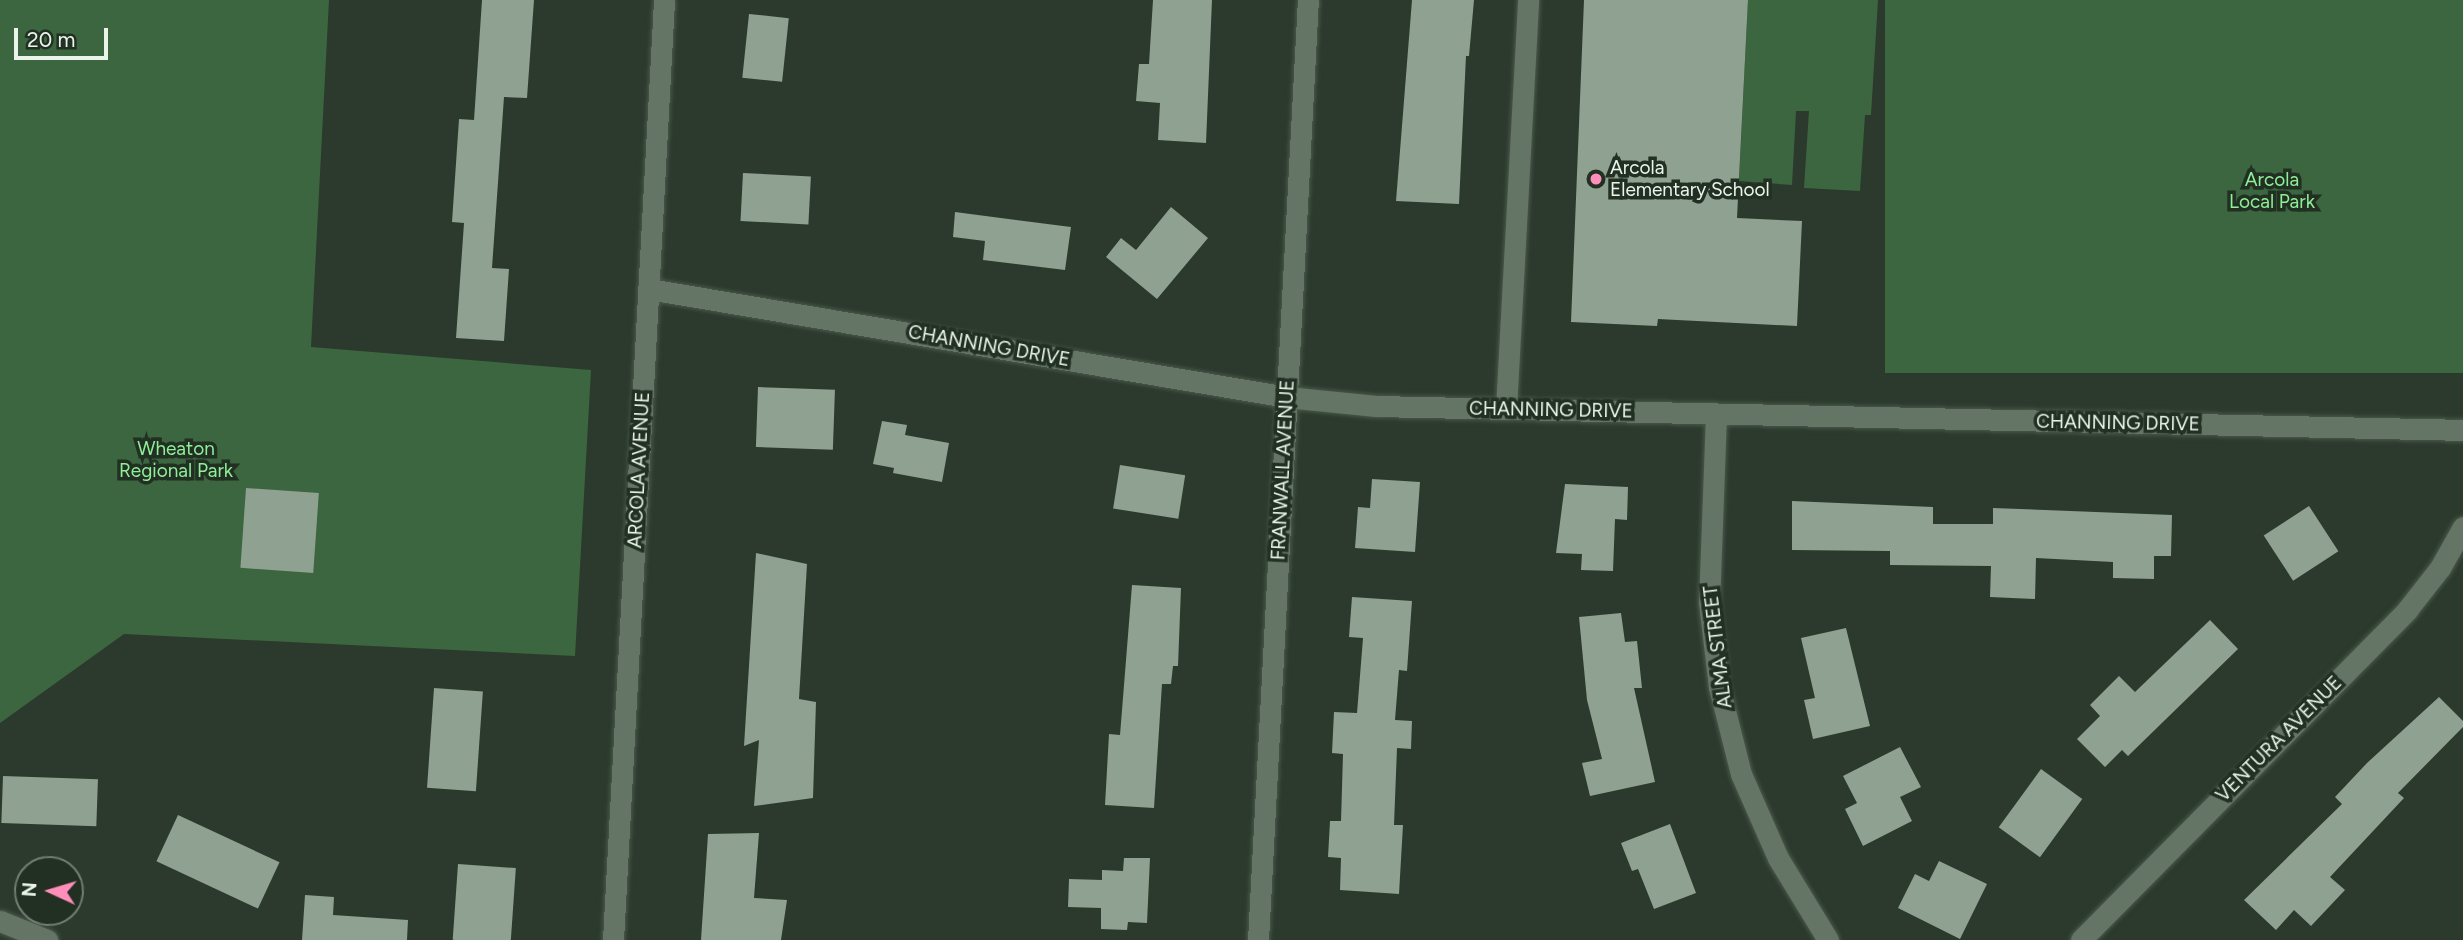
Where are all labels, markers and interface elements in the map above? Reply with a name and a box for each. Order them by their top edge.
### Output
scale bar [18,14,112,58]
text: 20 m [27,27,75,52]
place label: Arcola Elementary School [1610,157,1770,201]
park label: Arcola Local Park [2229,169,2315,213]
marker: Arcola Elementary School [1588,171,1604,187]
street label: CHANNING DRIVE [906,321,1072,371]
street label: FRANWALL AVENUE [1267,379,1299,561]
street label: ARCOLA AVENUE [624,391,654,549]
street label: CHANNING DRIVE [1469,397,1633,423]
street label: CHANNING DRIVE [2036,410,2200,436]
park label: Wheaton Regional Park [119,438,233,482]
street label: ALMA STREET [1699,584,1737,710]
street label: VENTURA AVENUE [2211,671,2347,807]
north arrow [14,856,84,926]
text: N [18,882,42,898]

